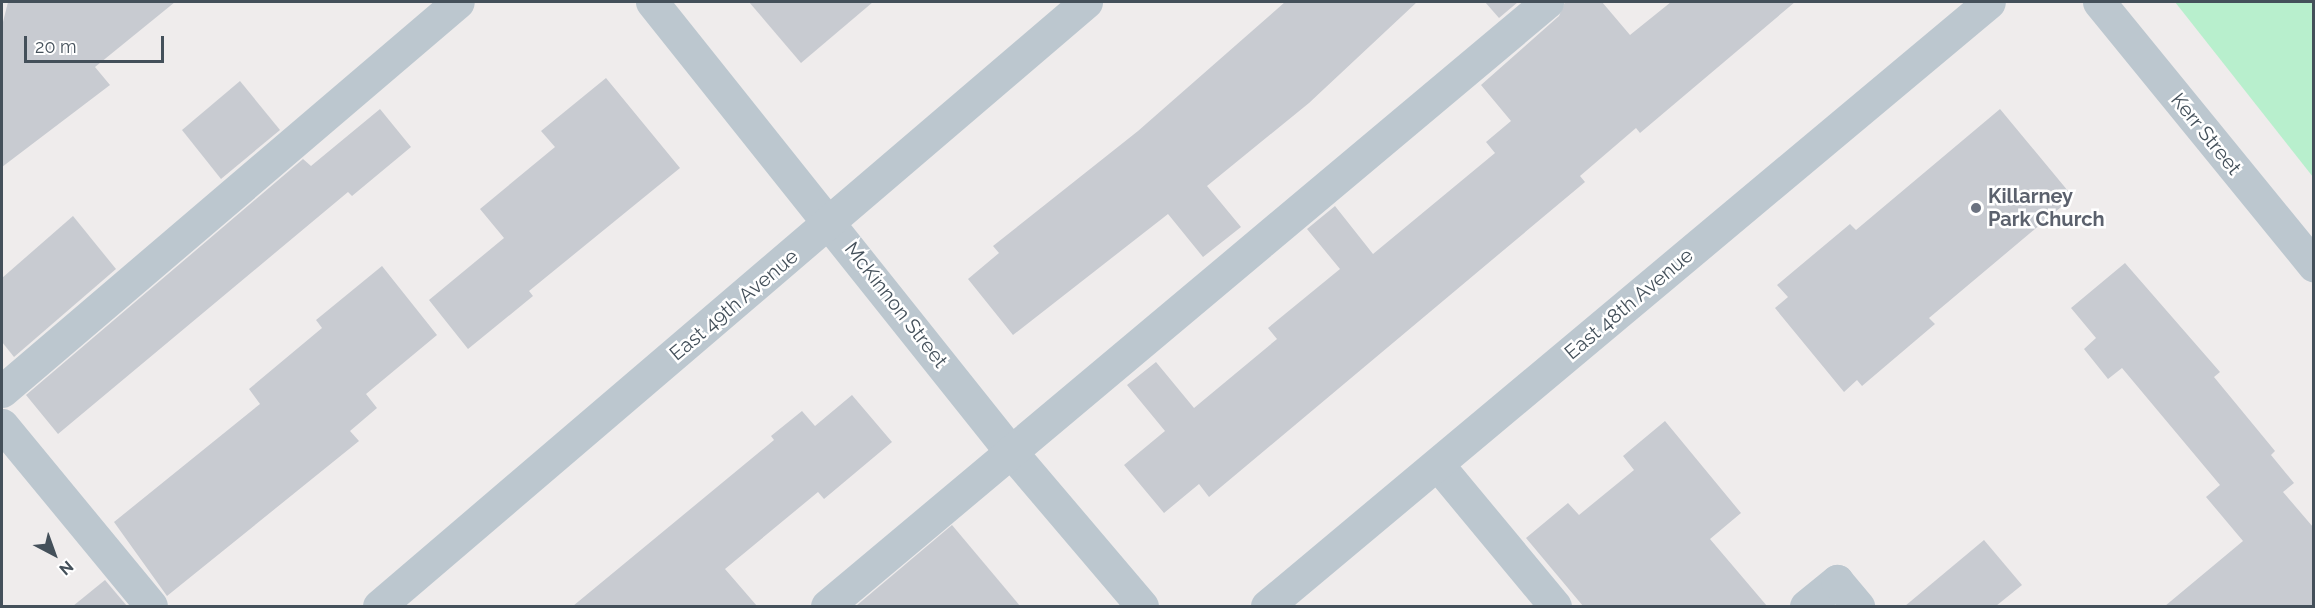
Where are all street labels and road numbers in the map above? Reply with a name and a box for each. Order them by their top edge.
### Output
street label: Kerr Street [2166,88,2246,180]
street label: McKinnon Street [839,237,953,373]
street label: East 48th Avenue [1560,243,1698,365]
street label: East 49th Avenue [665,244,803,366]

